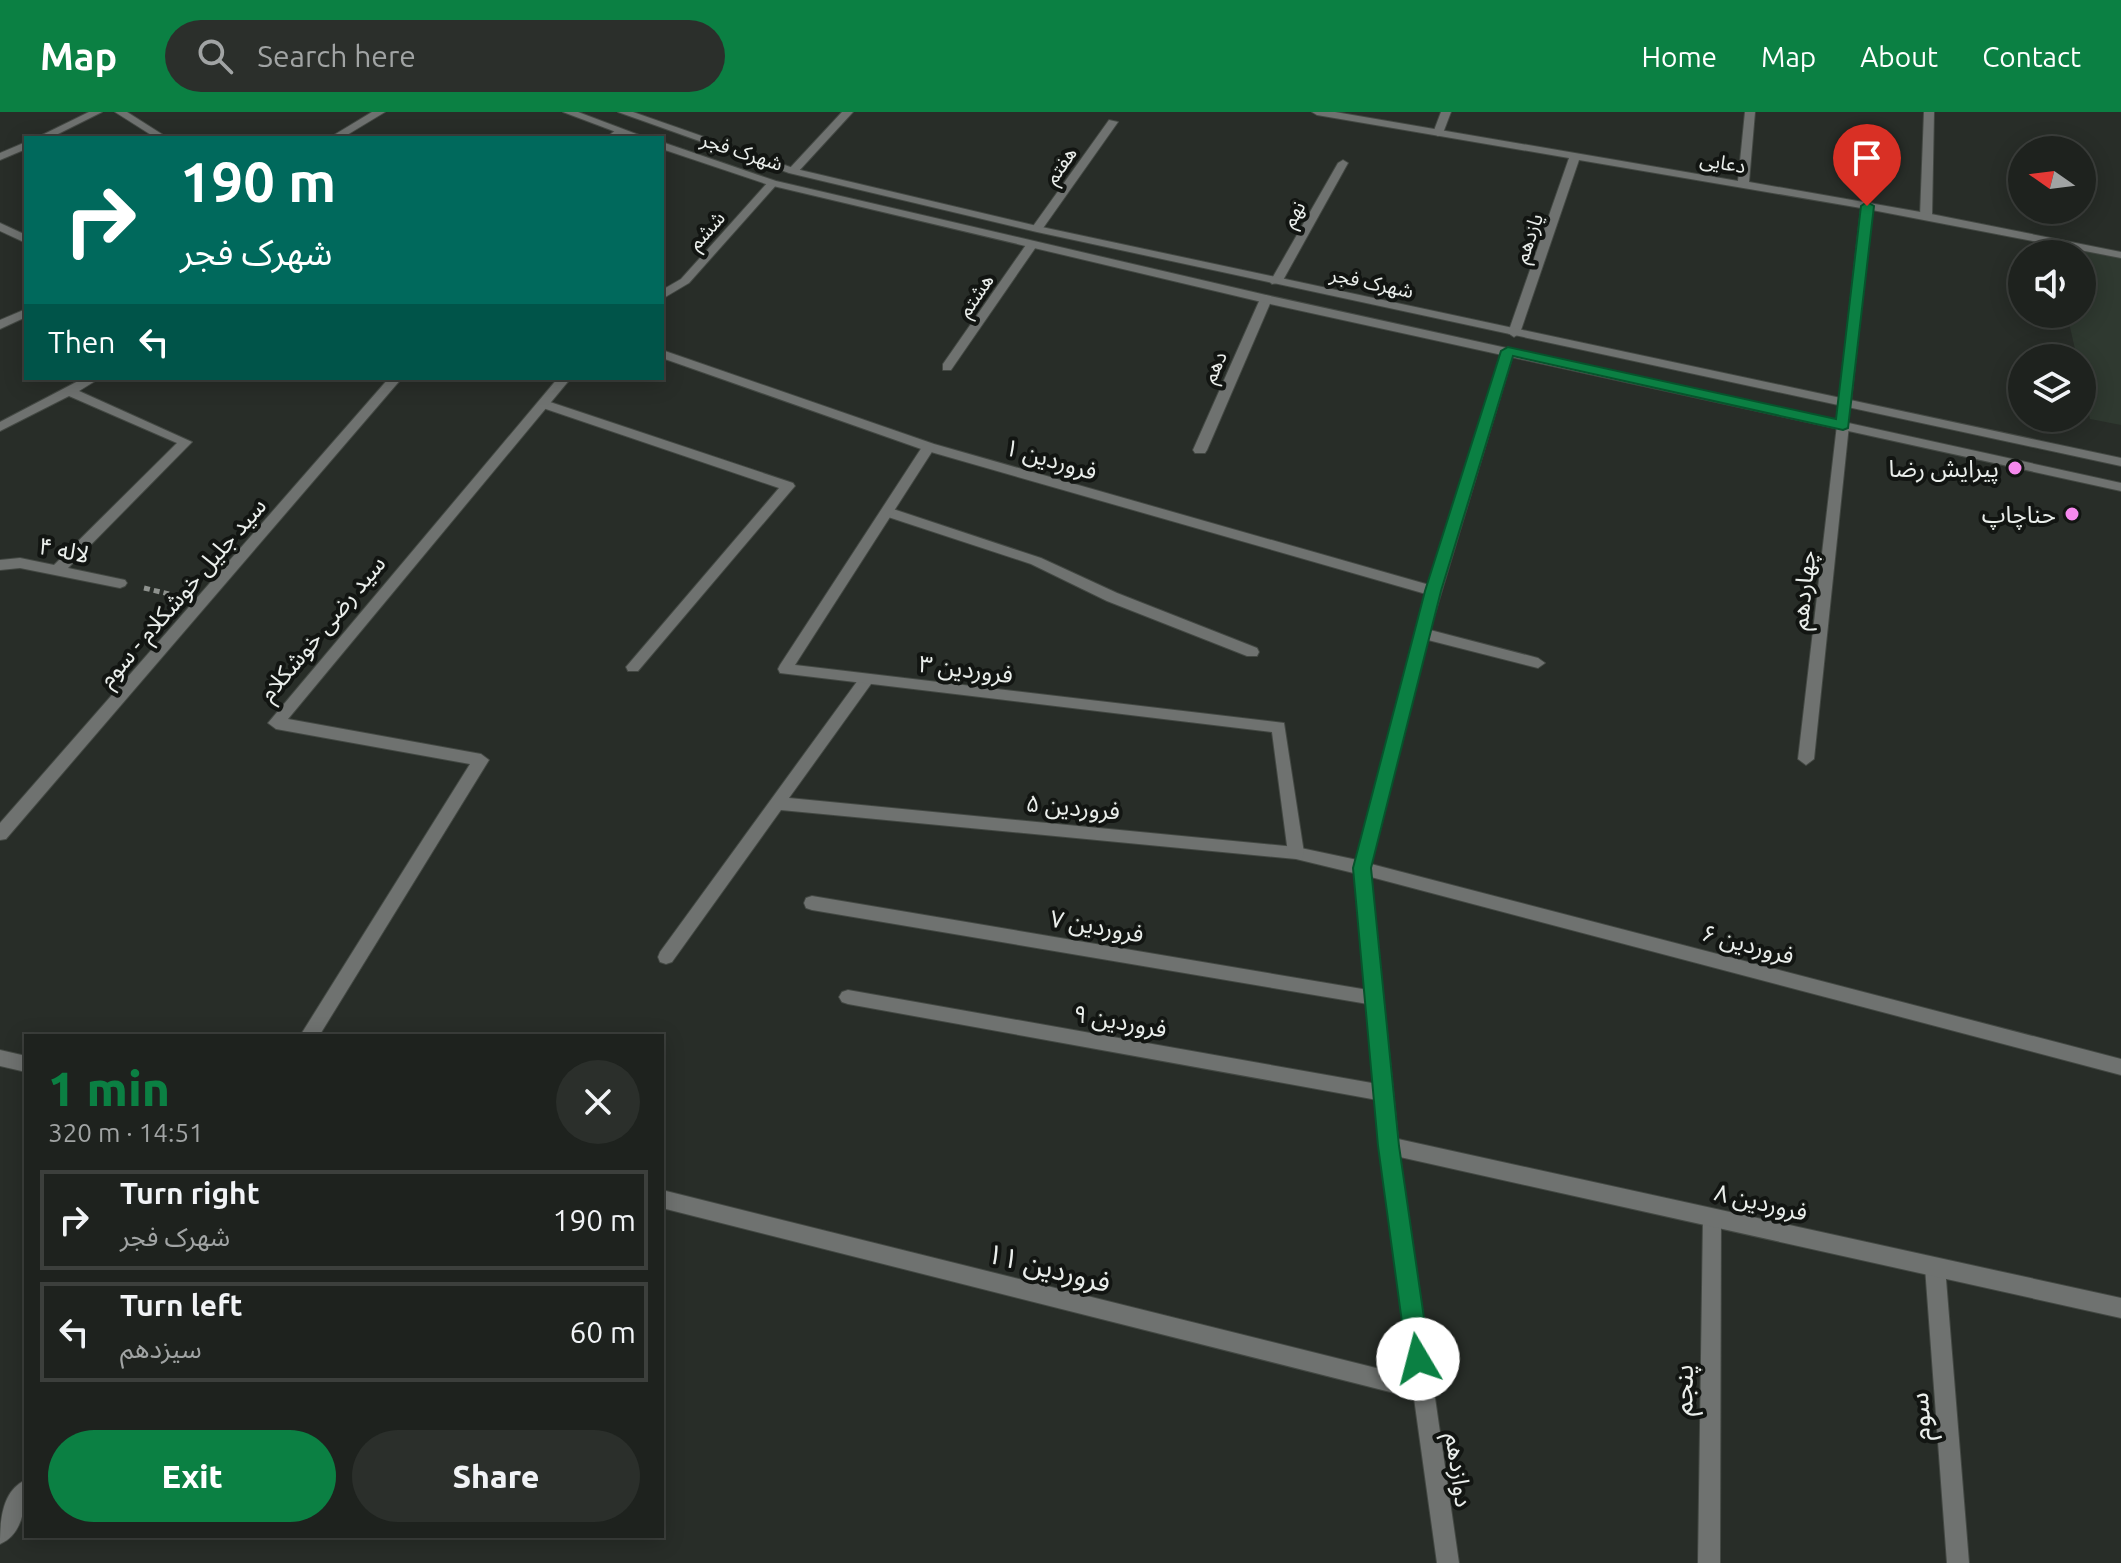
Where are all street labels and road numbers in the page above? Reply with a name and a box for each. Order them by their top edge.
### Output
street label: شهرک فجر [697,127,786,176]
street label: هفتم [1039,142,1084,190]
street label: دعایی [1698,147,1748,178]
street label: نهم [1276,197,1313,233]
street label: ششم [683,206,732,257]
street label: یازدهم [1509,210,1551,267]
street label: شهرک فجر [1327,262,1416,303]
street label: هشتم [952,269,1001,323]
street label: دهم [1197,348,1235,388]
street label: فروردین ۱ [1002,433,1100,486]
street label: سید جلیل خوشکلام - سوم [93,492,275,695]
street label: لاله ۴ [36,532,92,568]
street label: چهاردهم [1785,549,1825,632]
street label: سید رضی خوشکلام [253,550,394,709]
street label: فروردین ۳ [917,650,1015,689]
street label: فروردین ۵ [1025,789,1121,826]
street label: فروردین ۷ [1048,905,1146,948]
street label: فروردین ۶ [1699,919,1797,970]
street label: فروردین ۹ [1071,1000,1169,1043]
street label: فروردین ۸ [1712,1178,1810,1227]
street label: فروردین ۱۱ [984,1237,1114,1299]
street label: پنجم [1666,1364,1705,1416]
street label: سوم [1902,1391,1942,1442]
street label: دوازدهم [1436,1431,1478,1509]

